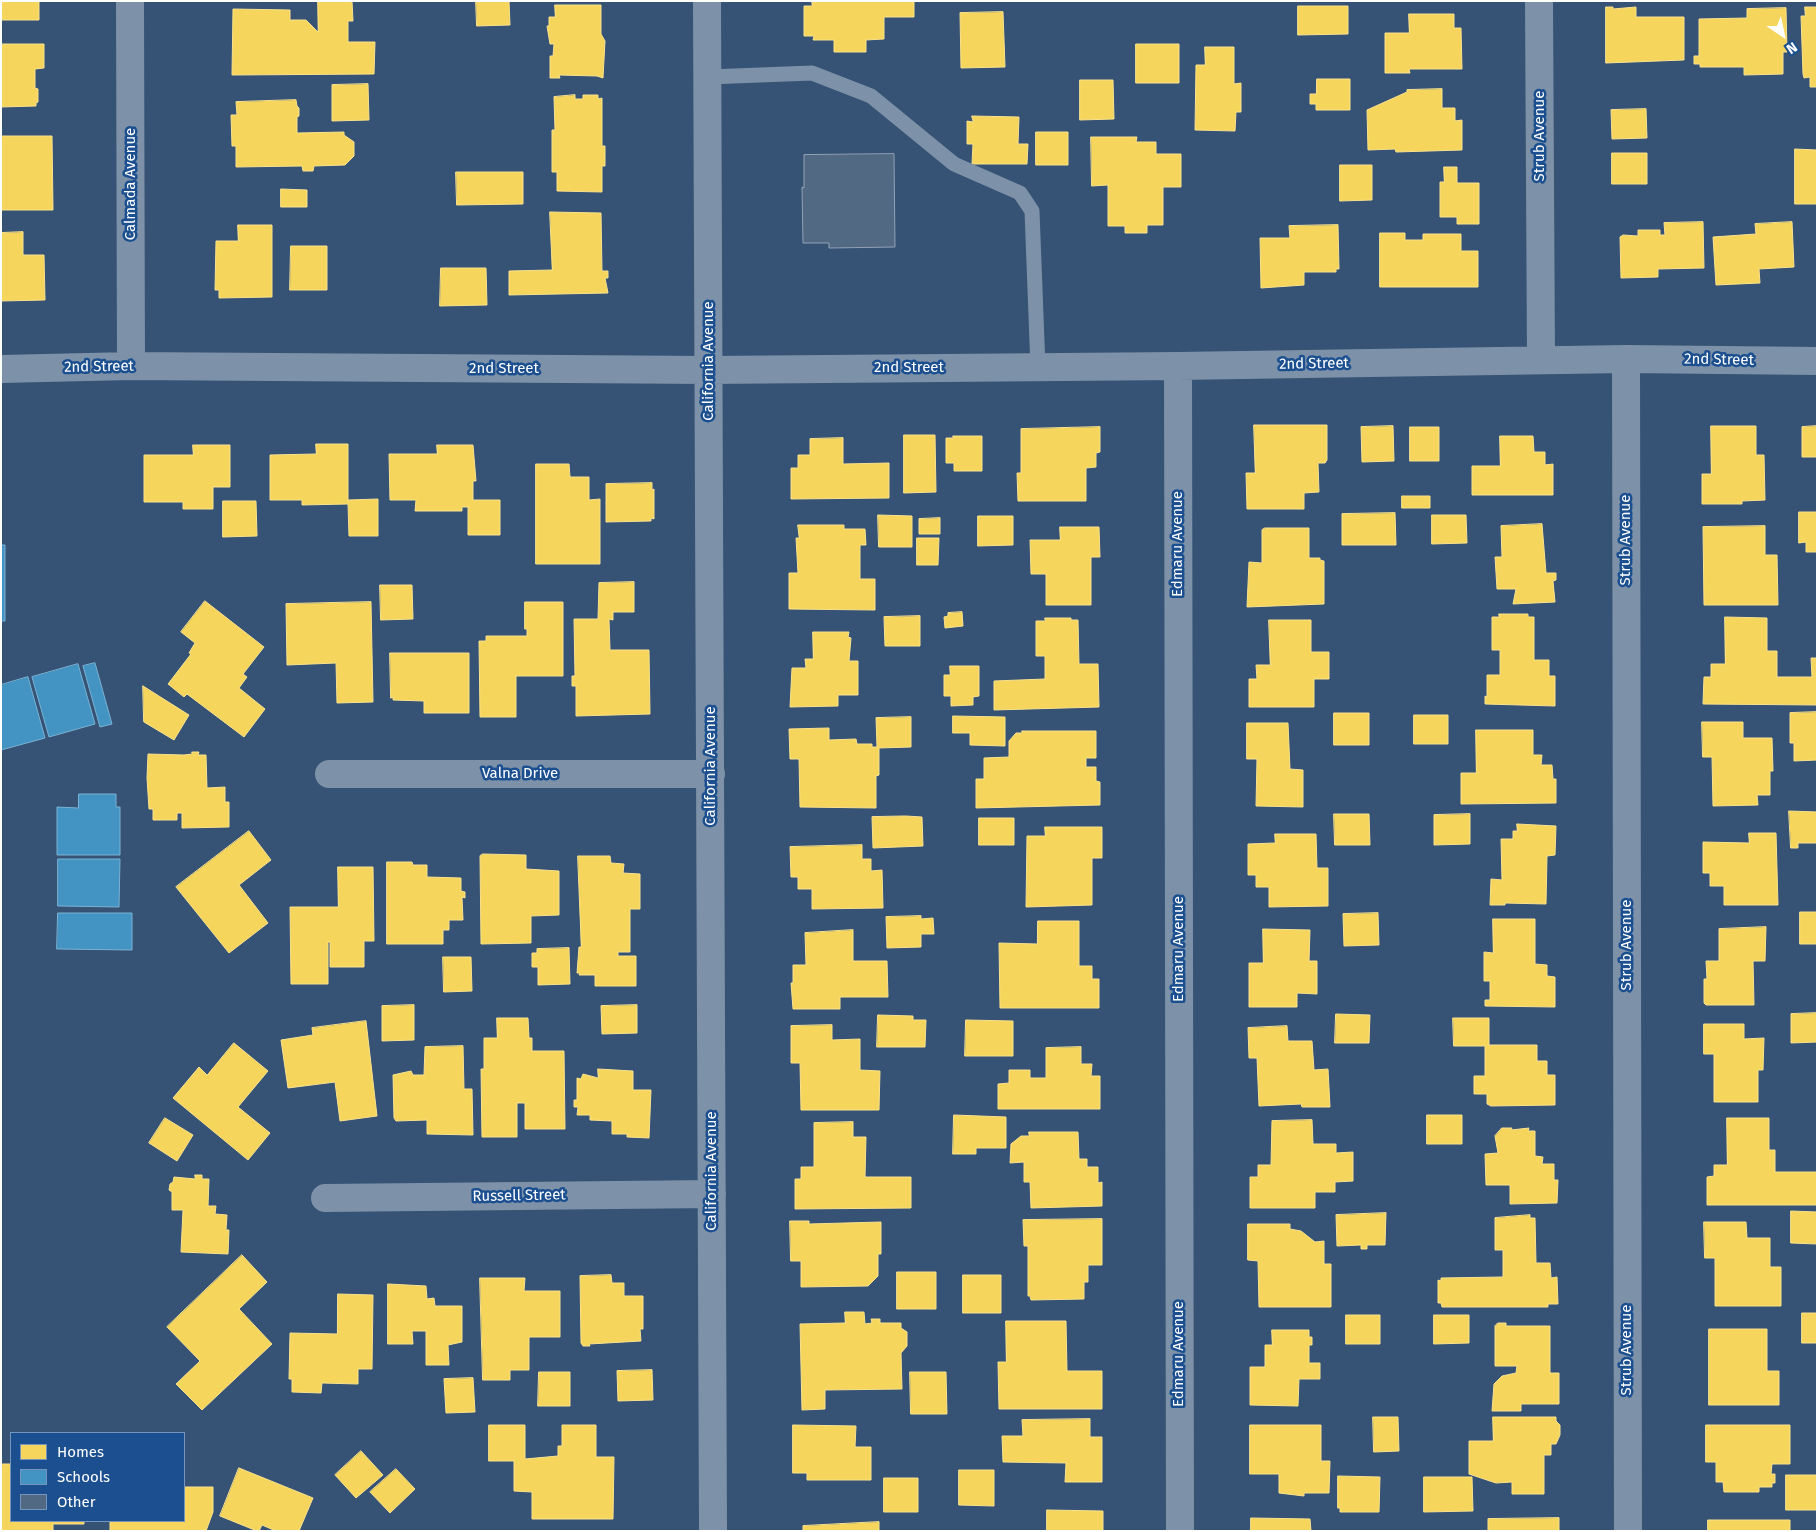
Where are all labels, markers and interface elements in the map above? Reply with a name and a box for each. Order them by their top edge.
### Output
north arrow [1758,10,1808,60]
text: N [1783,38,1800,57]
street label: Strub Avenue [1531,91,1549,181]
street label: Calmada Avenue [122,128,140,240]
street label: California Avenue [700,301,718,421]
street label: 2nd Street [1684,350,1754,370]
street label: 2nd Street [1279,354,1349,374]
street label: 2nd Street [64,357,134,377]
street label: 2nd Street [874,359,944,377]
street label: 2nd Street [469,360,539,378]
street label: Edmaru Avenue [1169,491,1187,597]
street label: Strub Avenue [1617,495,1635,585]
street label: California Avenue [702,706,720,826]
street label: Valna Drive [482,765,558,783]
street label: Edmaru Avenue [1170,896,1188,1002]
street label: Strub Avenue [1618,900,1636,990]
street label: California Avenue [703,1111,721,1231]
street label: Russell Street [472,1186,566,1206]
street label: Edmaru Avenue [1170,1301,1188,1407]
street label: Strub Avenue [1618,1305,1636,1395]
legend [10,1432,185,1522]
text: Homes [57,1443,104,1461]
text: Schools [57,1468,110,1486]
text: Other [57,1493,96,1511]

